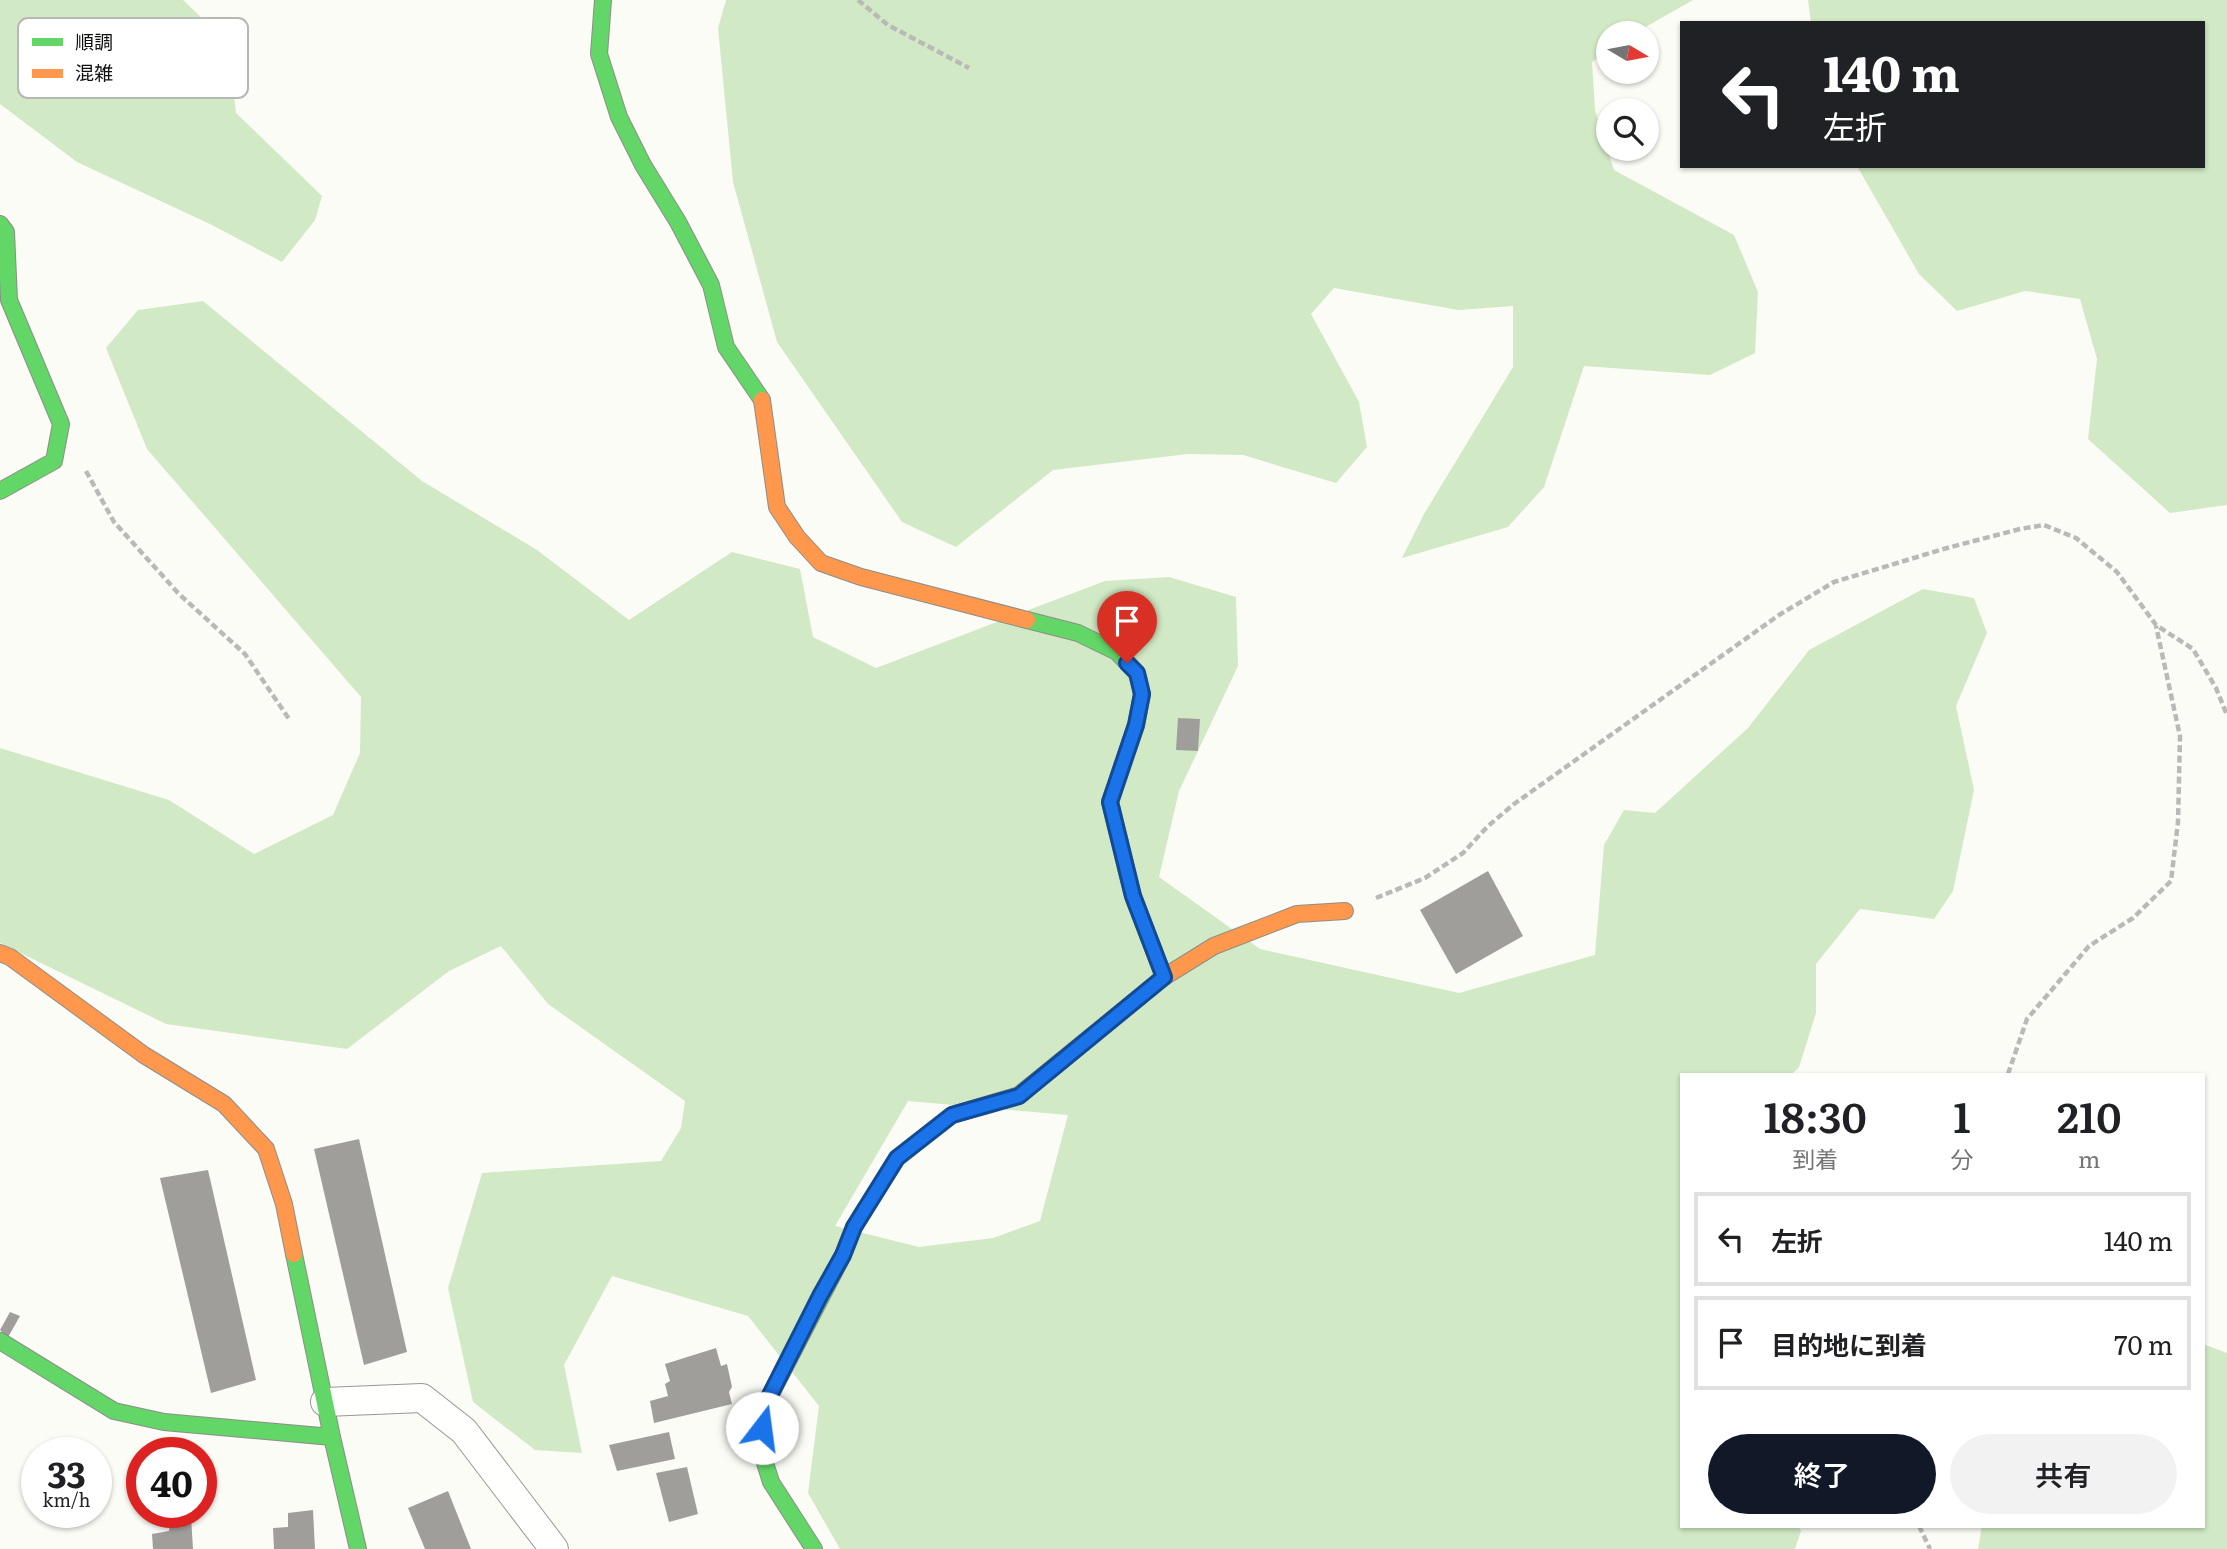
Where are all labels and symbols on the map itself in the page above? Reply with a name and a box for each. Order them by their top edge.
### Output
legend [18,18,248,98]
north arrow [1596,21,1659,84]
text: 順調 [75,27,113,55]
text: 混雑 [75,58,113,86]
pin [1097,591,1157,663]
position arrow [725,1391,799,1465]
speed limit sign: 40 [126,1437,217,1528]

